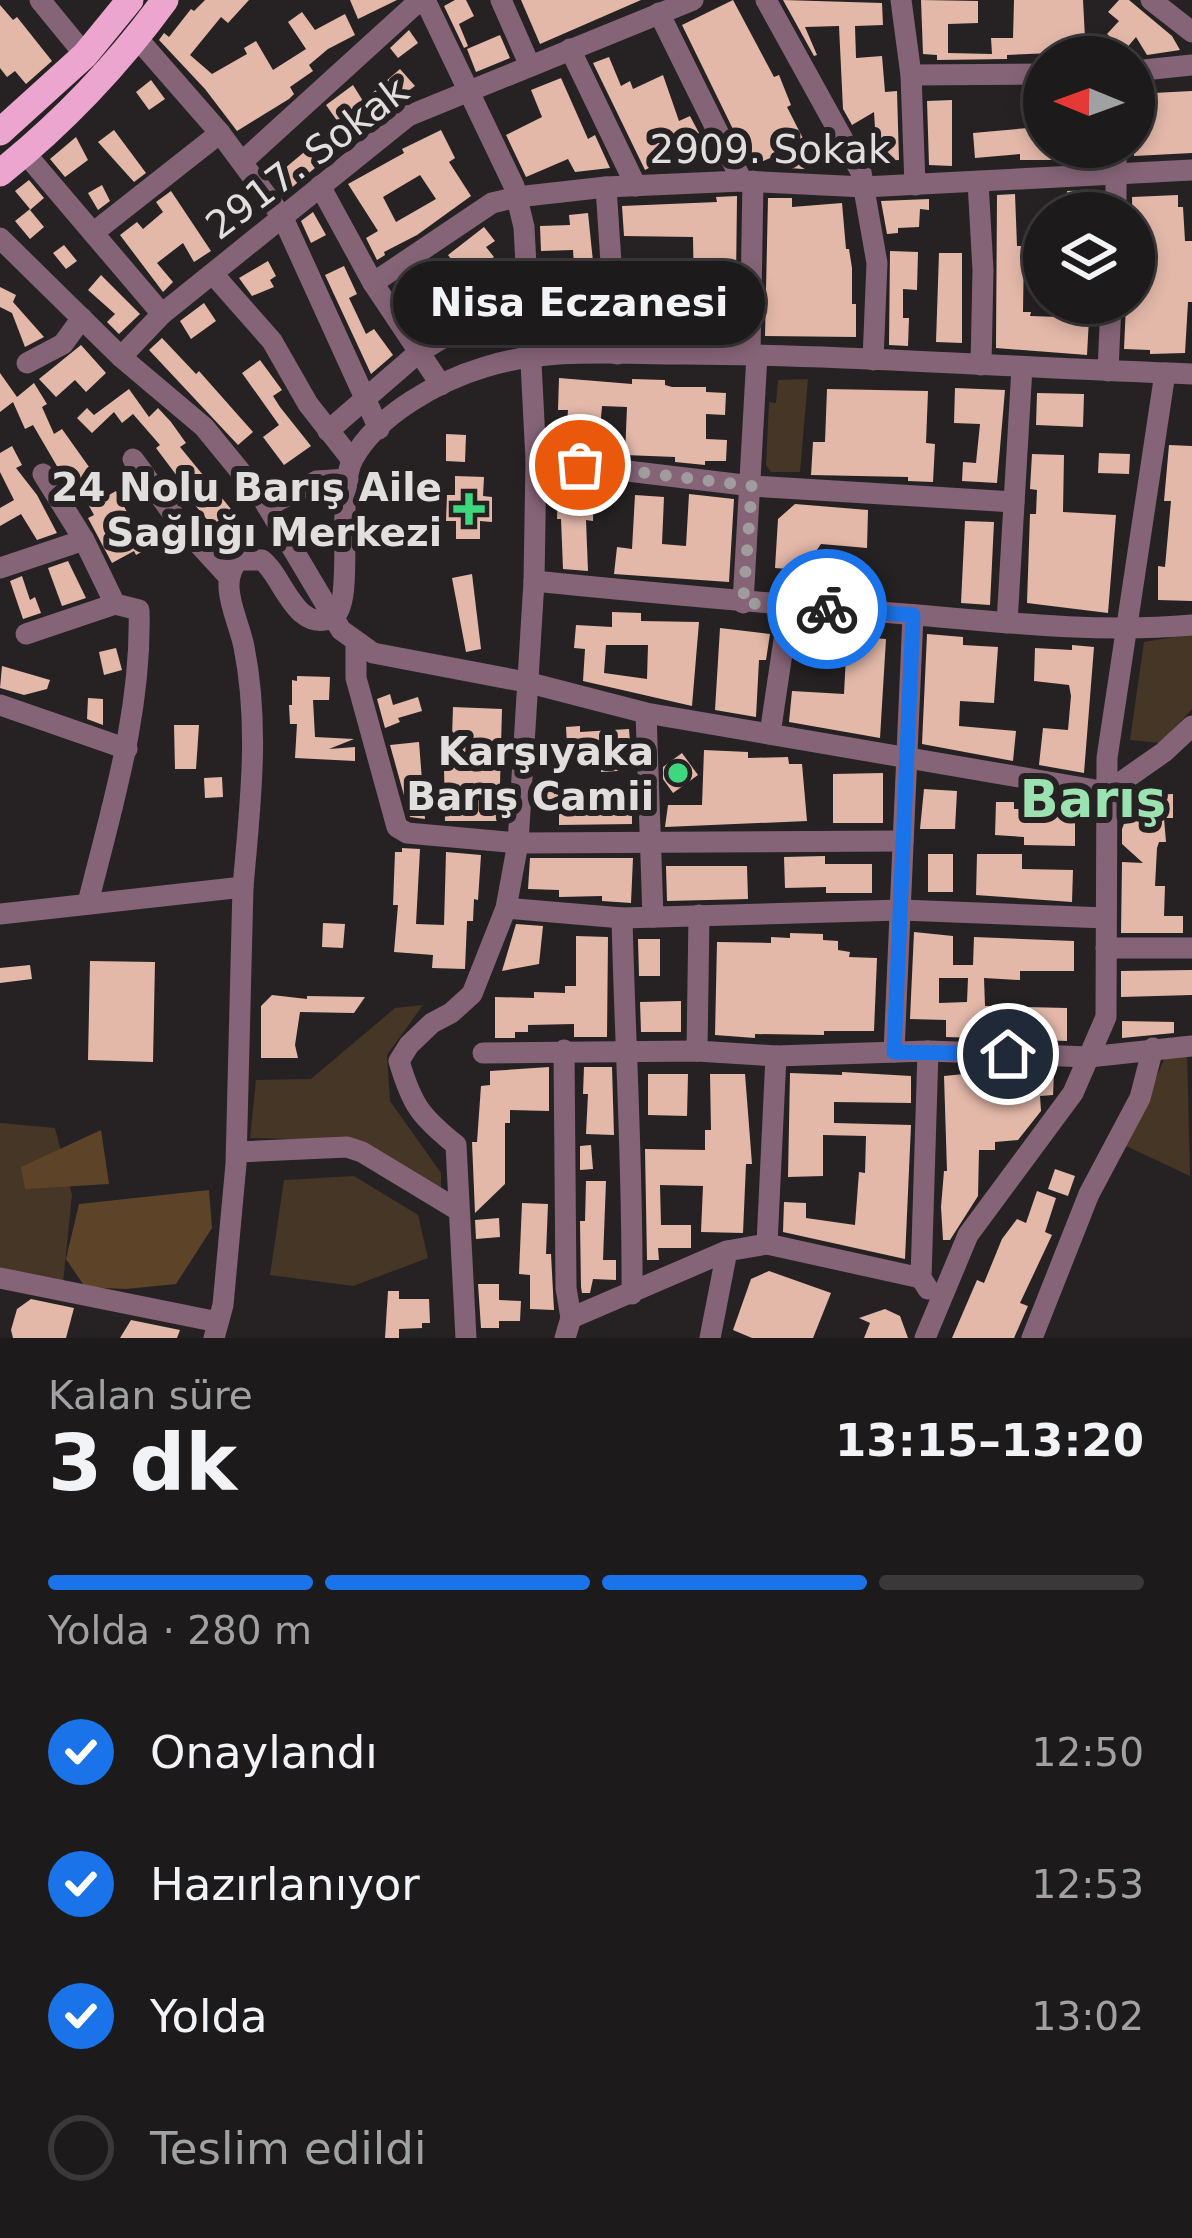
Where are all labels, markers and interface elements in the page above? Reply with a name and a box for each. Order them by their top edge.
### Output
north arrow [1023,36,1155,168]
map controls [1023,36,1155,324]
street label: 2917. Sokak [197,67,417,249]
street label: 2909. Sokak [649,127,891,172]
button: layers [1023,192,1155,324]
callout: Nisa Eczanesi [394,261,766,345]
text: Nisa Eczanesi [430,280,728,325]
pin [529,414,631,516]
icon: bag [547,432,613,498]
place label: 24 Nolu Barış Aile Sağlığı Merkezi [51,465,442,555]
marker: 24 Nolu Barış Aile Sağlığı Merkezi [453,493,485,525]
courier [767,549,887,669]
icon: bike [794,576,860,642]
place label: Karşıyaka Barış Camii [406,729,654,819]
marker: Karşıyaka Barış Camii [665,760,691,786]
district label: Barış [1020,770,1166,829]
pin [957,1003,1059,1105]
icon: home [975,1021,1041,1087]
text: Kalan süre [48,1373,253,1418]
text: 13:15–13:20 [835,1414,1144,1467]
text: 3 dk [48,1418,237,1508]
text: Yolda · 280 m [48,1608,312,1653]
icon: check [48,1719,114,1785]
text: Onaylandı [150,1726,378,1779]
text: 12:50 [1032,1730,1144,1775]
icon: check [48,1851,114,1917]
text: Hazırlanıyor [150,1858,420,1911]
text: 12:53 [1032,1862,1144,1907]
icon: check [48,1983,114,2049]
text: Yolda [150,1990,268,2043]
text: 13:02 [1032,1994,1144,2039]
text: Teslim edildi [150,2122,426,2175]

